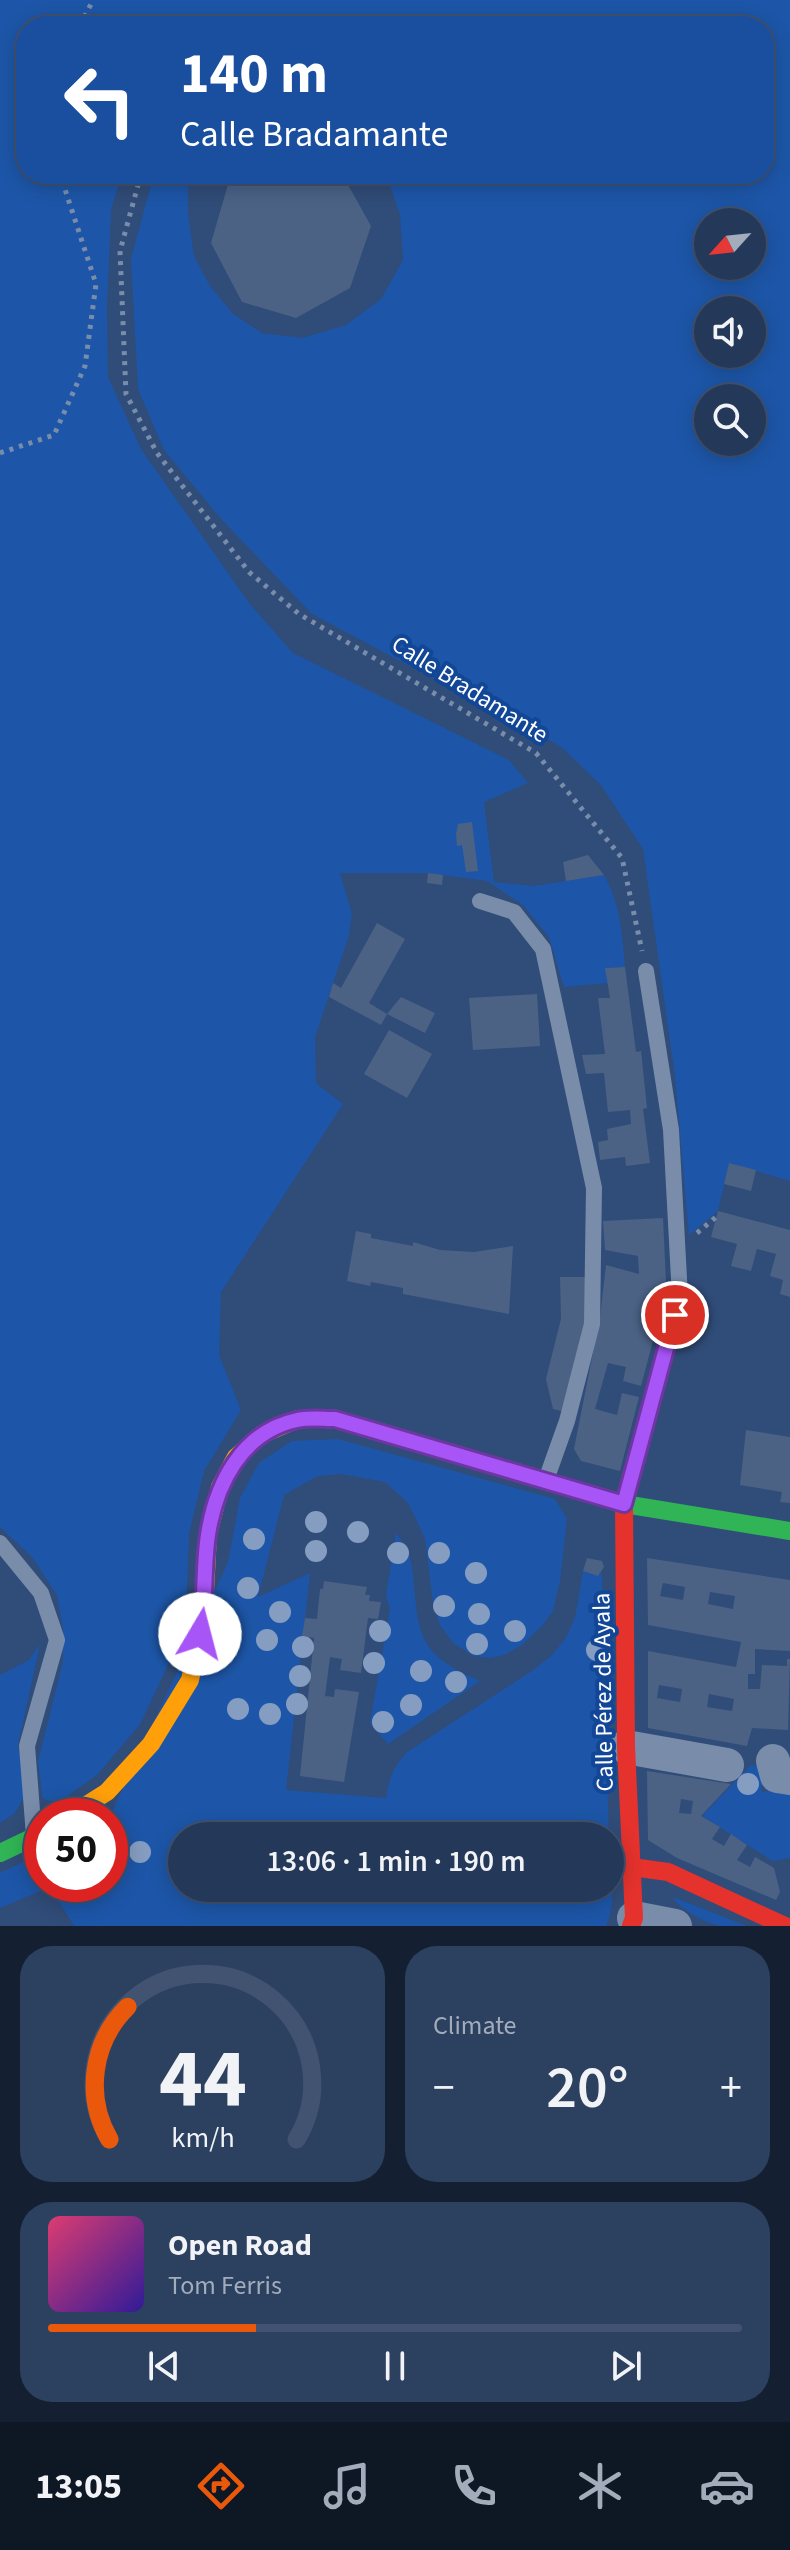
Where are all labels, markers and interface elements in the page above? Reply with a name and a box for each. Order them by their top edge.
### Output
text: 140 m [180,35,328,114]
icon: left [48,48,152,152]
text: Calle Bradamante [180,109,448,160]
north arrow [694,208,766,280]
map controls [694,208,766,456]
button: sound [694,296,766,368]
button: search [694,384,766,456]
street label: Calle Bradamante [385,627,555,752]
pin [641,1281,709,1349]
icon: arrive [653,1293,697,1337]
position arrow [158,1592,242,1676]
street label: Calle Pérez de Ayala [584,1592,623,1792]
speed limit sign: 50 [24,1798,128,1902]
text: 13:06 · 1 min · 190 m [266,1840,526,1883]
text: Climate [433,2007,517,2044]
text: 44 [159,2021,246,2139]
text: 20° [546,2046,629,2131]
text: − [433,2057,455,2120]
text: + [720,2057,742,2120]
text: km/h [171,2118,234,2158]
text: Open Road [168,2224,312,2267]
text: Tom Ferris [168,2267,282,2304]
icon: previous [142,2344,186,2388]
icon: pause [373,2344,417,2388]
icon: next [604,2344,648,2388]
icon: directions [193,2458,249,2514]
icon: music [319,2458,375,2514]
icon: phone [446,2458,502,2514]
icon: climate [572,2458,628,2514]
icon: car [699,2458,755,2514]
text: 13:05 [35,2461,122,2512]

